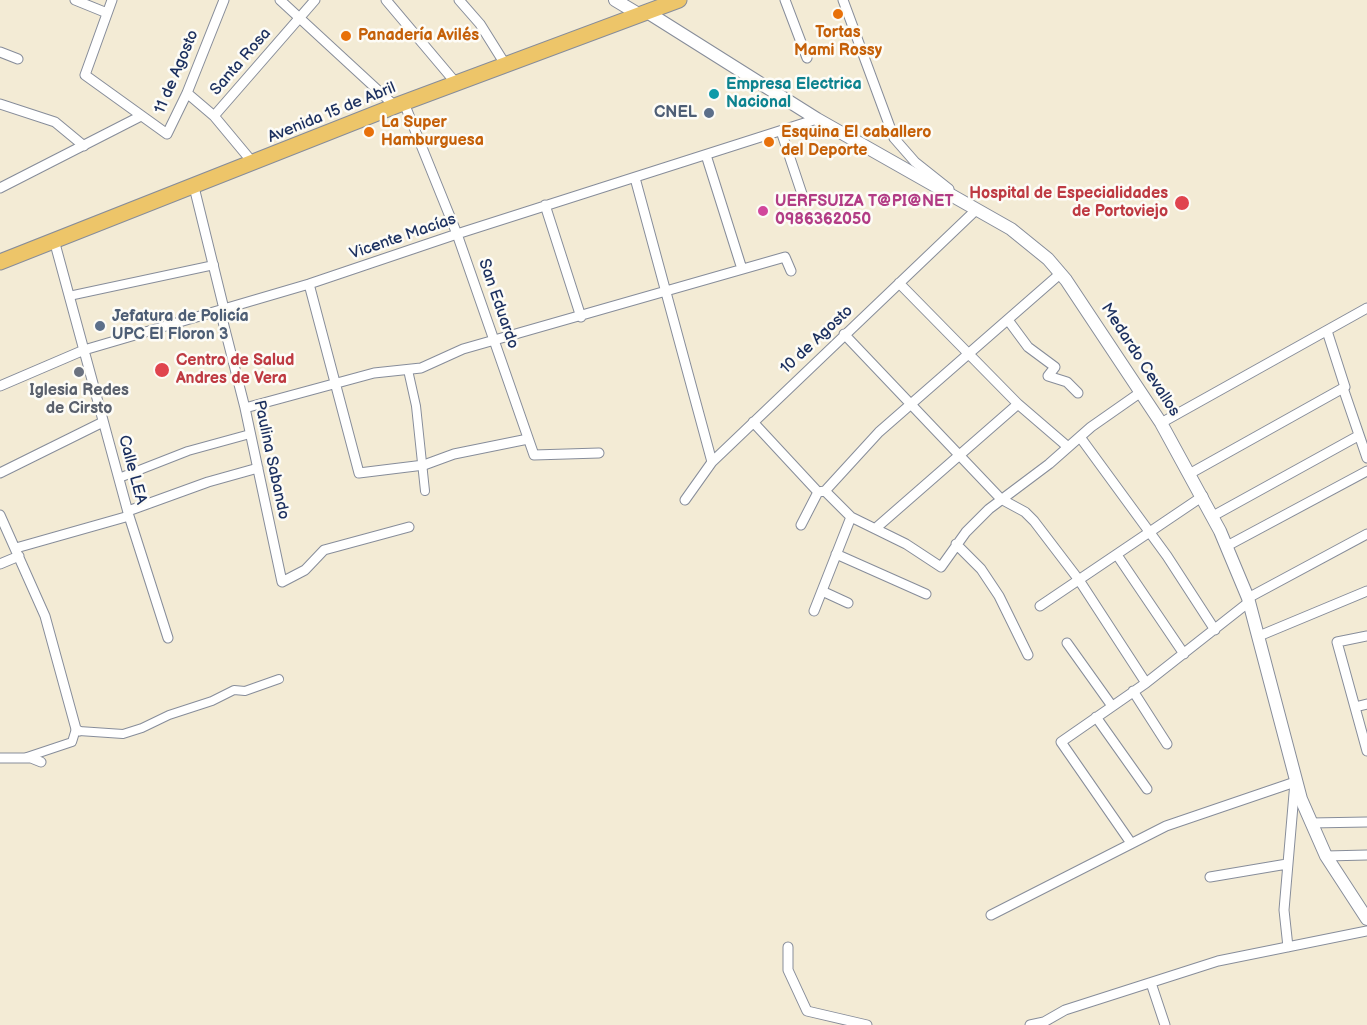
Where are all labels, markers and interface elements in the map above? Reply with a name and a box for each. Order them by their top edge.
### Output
marker: Tortas Mami Rossy [831,7,845,21]
place label: Tortas Mami Rossy [794,23,882,61]
street label: Santa Rosa [207,24,275,100]
place label: Panadería Avilés [358,26,479,46]
street label: 11 de Agosto [151,27,203,117]
marker: Panadería Avilés [339,29,353,43]
place label: Empresa Electrica Nacional [726,75,862,113]
street label: Avenida 15 de Abril [265,79,399,147]
marker: Empresa Electrica Nacional [707,87,721,101]
place label: CNEL [654,103,697,123]
marker: CNEL [702,106,716,120]
place label: La Super Hamburguesa [381,113,484,151]
place label: Esquina El caballero del Deporte [781,123,931,161]
marker: La Super Hamburguesa [362,125,376,139]
marker: Esquina El caballero del Deporte [762,135,776,149]
place label: Hospital de Especialidades de Portoviejo [969,184,1168,222]
place label: UERFSUIZA T@PI@NET 0986362050 [775,192,954,230]
marker: Hospital de Especialidades de Portoviejo [1173,194,1191,212]
marker: UERFSUIZA T@PI@NET 0986362050 [756,204,770,218]
street label: Vicente Macías [347,210,459,264]
street label: San Eduardo [474,257,522,351]
street label: Medardo Cevallos [1096,300,1184,420]
street label: 10 de Agosto [777,302,857,378]
place label: Jefatura de Policía UPC El Floron 3 [112,307,249,345]
marker: Jefatura de Policía UPC El Floron 3 [93,319,107,333]
place label: Centro de Salud Andres de Vera [176,351,294,389]
marker: Centro de Salud Andres de Vera [153,361,171,379]
marker: Iglesia Redes de Cirsto [72,365,86,379]
place label: Iglesia Redes de Cirsto [29,381,129,419]
street label: Paulina Sabando [249,399,293,521]
street label: Calle LEA [114,433,150,507]

